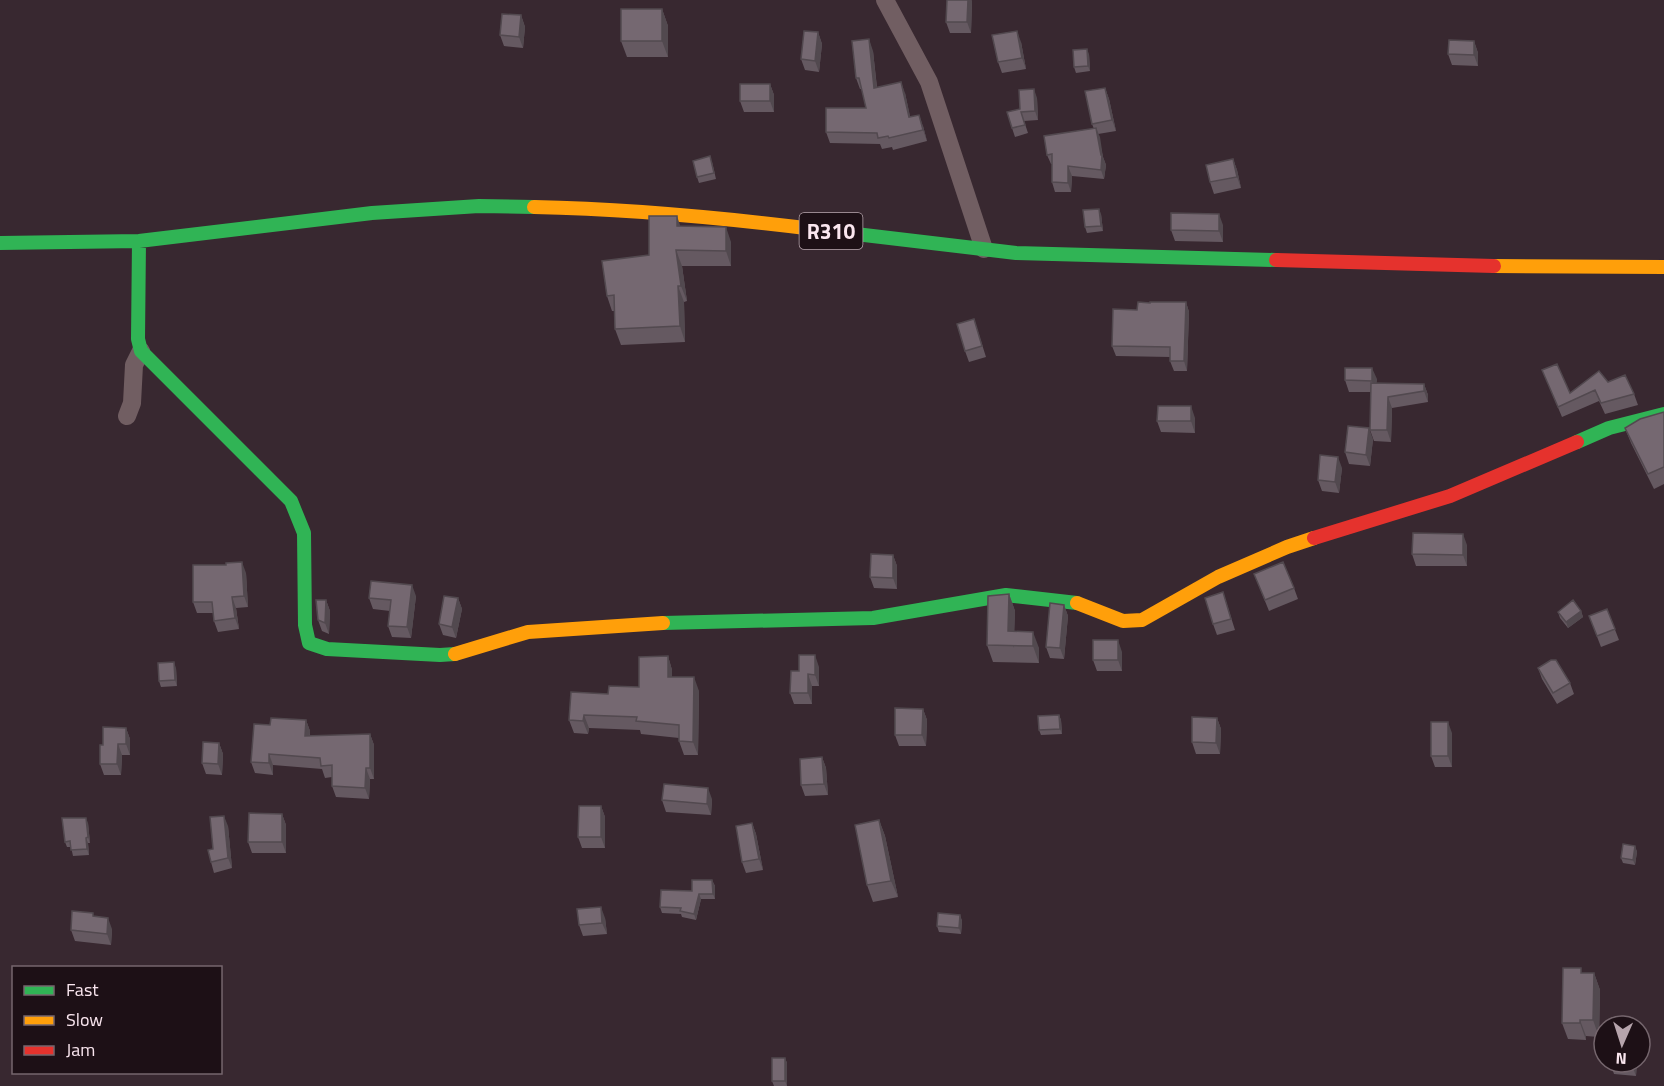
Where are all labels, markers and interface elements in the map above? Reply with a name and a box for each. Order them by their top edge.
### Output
road number: R310 [800,213,862,249]
legend [12,966,222,1074]
text: Fast [66,976,99,1003]
text: Slow [66,1006,103,1033]
north arrow [1592,1014,1652,1074]
text: Jam [66,1036,95,1063]
text: N [1615,1047,1627,1071]

